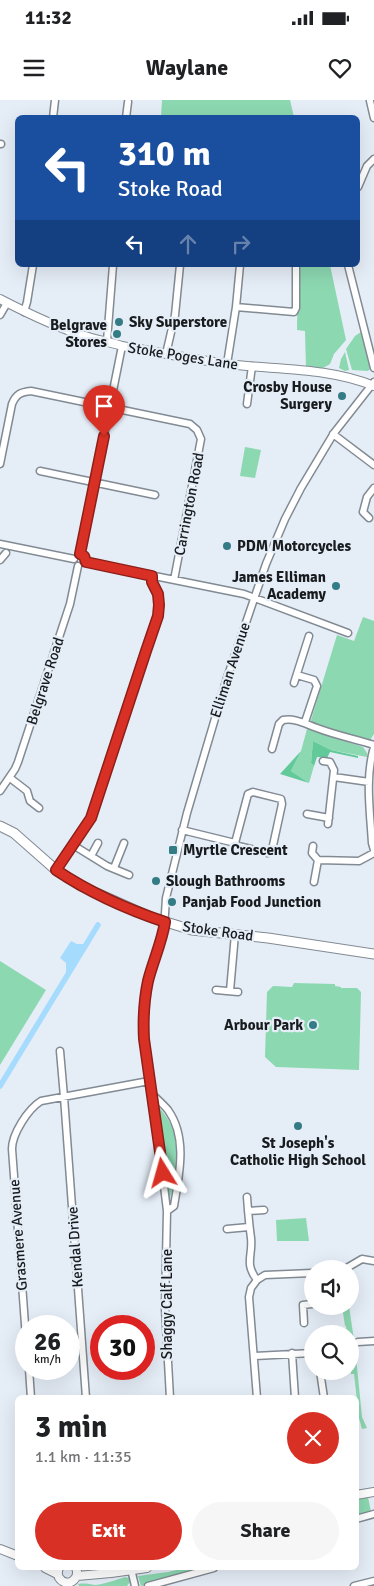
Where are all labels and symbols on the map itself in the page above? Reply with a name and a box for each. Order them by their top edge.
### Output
place label: Sky Superstore [129,313,227,331]
place label: Belgrave Stores [50,316,107,351]
marker: Sky Superstore [113,316,125,328]
marker: Belgrave Stores [111,328,123,340]
street label: Stoke Poges Lane [127,338,239,374]
place label: Crosby House Surgery [243,378,333,413]
pin [83,385,125,436]
marker: Crosby House Surgery [336,390,348,402]
street label: Carrington Road [170,451,208,557]
place label: PDM Motorcycles [237,537,352,555]
marker: PDM Motorcycles [221,540,233,552]
place label: James Elliman Academy [232,568,327,603]
marker: James Elliman Academy [330,580,342,592]
street label: Elliman Avenue [206,620,254,720]
street label: Belgrave Road [22,635,68,727]
place label: Myrtle Crescent [183,841,288,859]
marker: Myrtle Crescent [167,844,179,856]
place label: Slough Bathrooms [166,872,286,890]
marker: Slough Bathrooms [150,875,162,887]
place label: Panjab Food Junction [182,893,321,911]
marker: Panjab Food Junction [166,896,178,908]
street label: Stoke Road [181,917,255,945]
place label: Arbour Park [224,1016,303,1034]
marker: Arbour Park [307,1019,319,1031]
marker: St Joseph's Catholic High School [292,1120,304,1132]
place label: St Joseph's Catholic High School [230,1134,366,1169]
position arrow [136,1146,188,1198]
street label: Grasmere Avenue [5,1179,31,1291]
street label: Kendal Drive [63,1206,87,1288]
street label: Shaggy Calf Lane [158,1249,176,1359]
speed limit sign: 30 [90,1315,155,1380]

